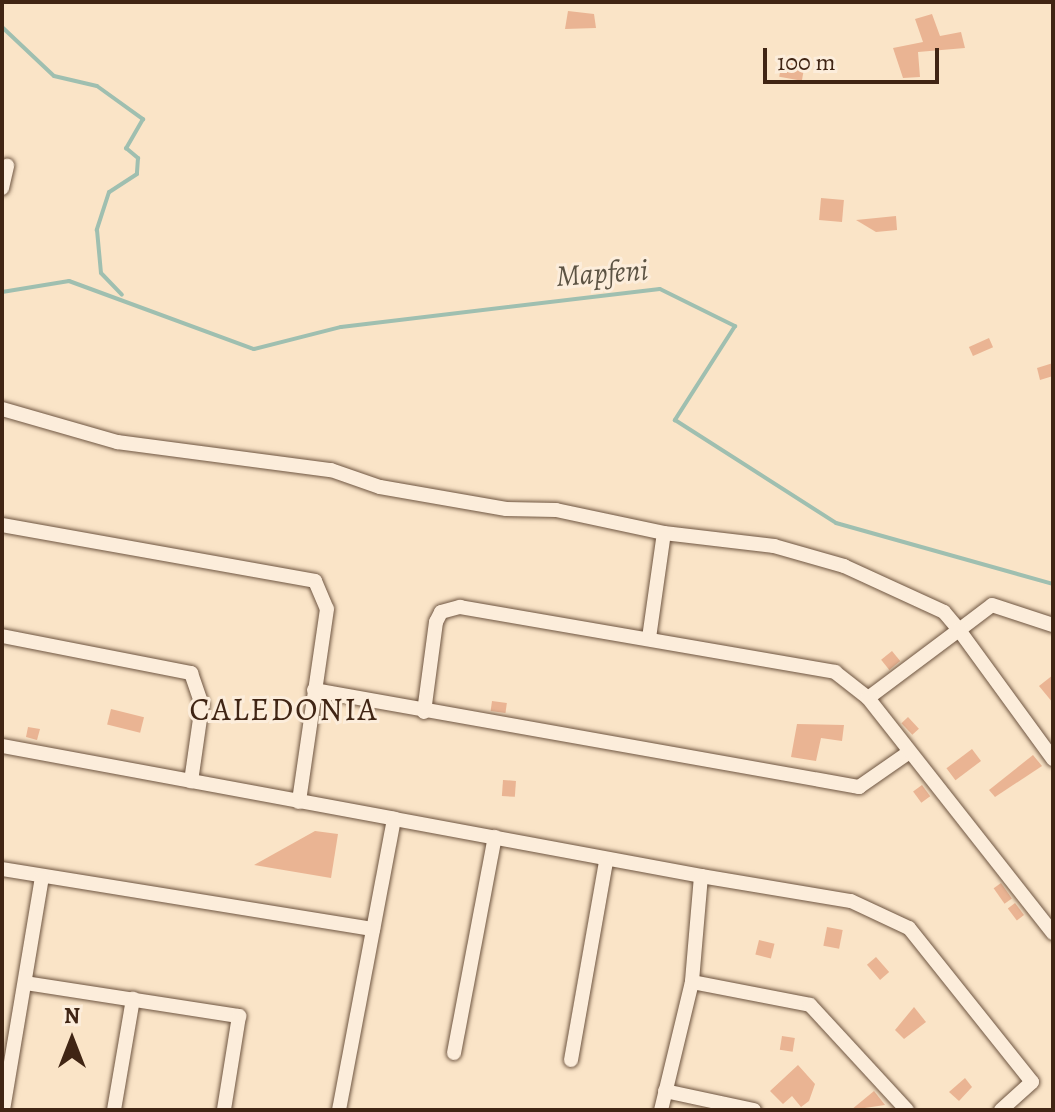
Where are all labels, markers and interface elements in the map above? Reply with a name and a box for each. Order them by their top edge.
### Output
scale bar [767,32,943,82]
text: 100 m [777,46,836,78]
water label: Mapfeni [555,252,649,294]
district label: CALEDONIA [190,690,378,728]
north arrow [32,1000,112,1080]
text: N [64,1001,80,1031]

